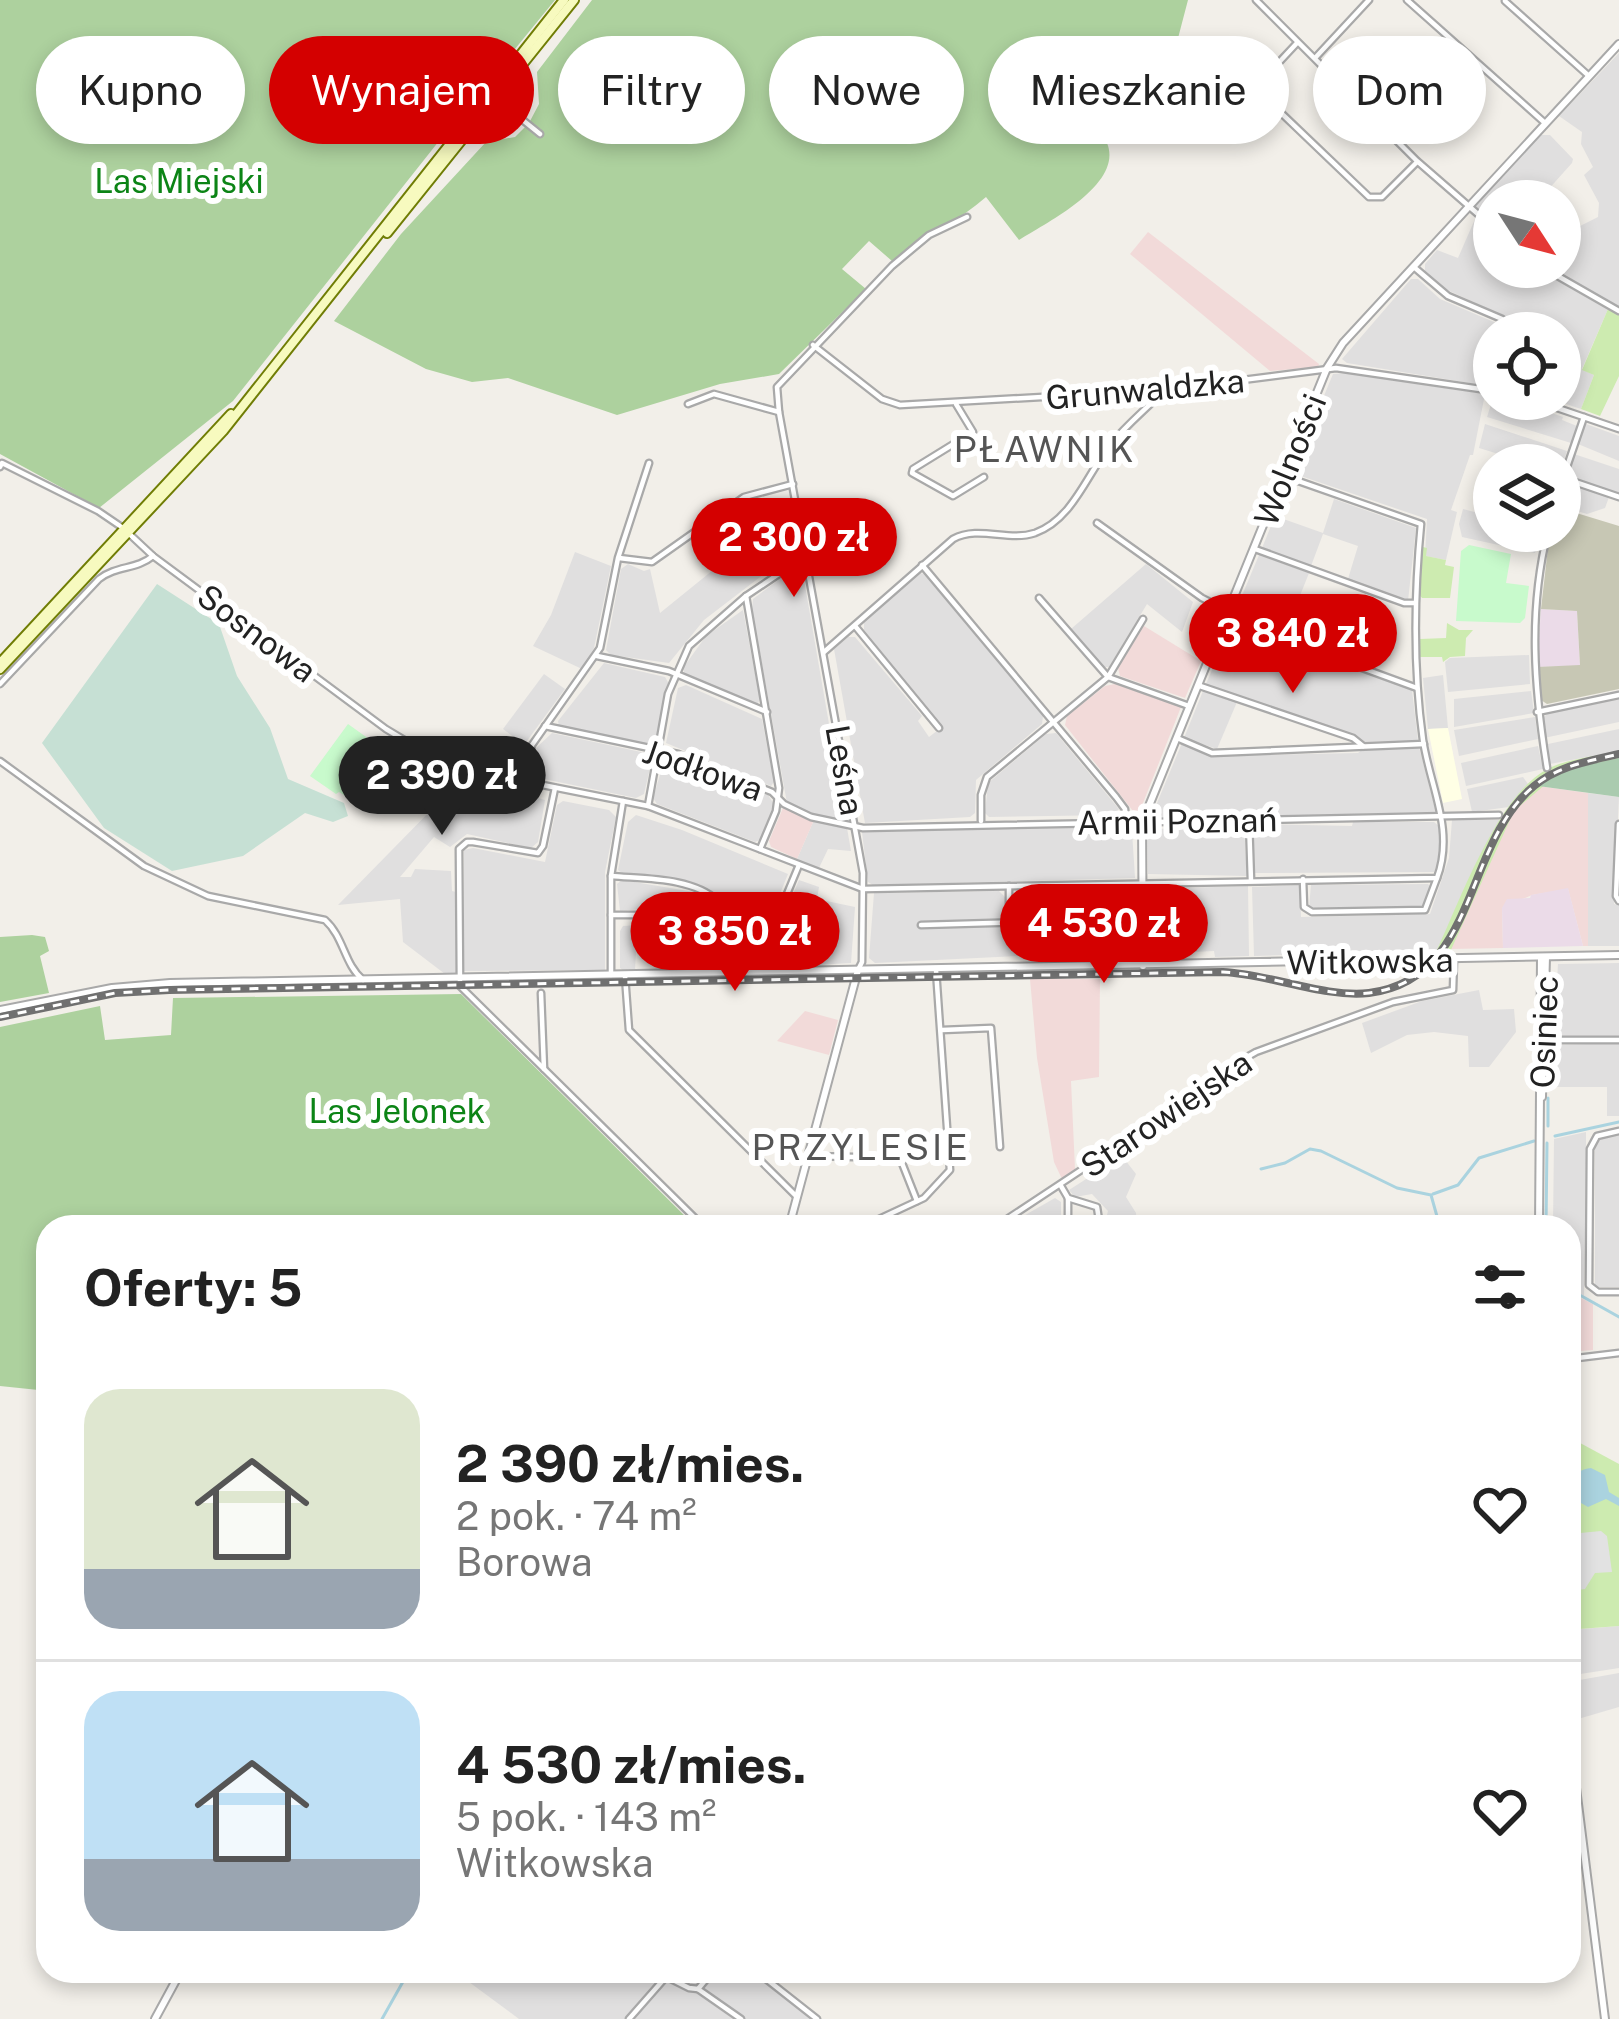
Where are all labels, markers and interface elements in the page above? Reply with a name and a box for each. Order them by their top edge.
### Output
chip: Kupno [36,36,245,144]
chip: Wynajem [269,36,534,144]
chip: Filtry [558,36,745,144]
chip: Nowe [769,36,964,144]
chip: Mieszkanie [988,36,1289,144]
chip: Dom [1313,36,1486,144]
park label: Las Miejski [94,162,264,200]
north arrow [1473,180,1581,288]
map controls [1473,180,1581,552]
button: locate [1473,312,1581,420]
street label: Grunwaldzka [1044,361,1246,417]
street label: Wolności [1246,389,1334,531]
district label: PŁAWNIK [953,428,1137,470]
button: layers [1473,444,1581,552]
pin: 2 300 zł [670,498,918,600]
text: 2 300 zł [718,514,870,560]
street label: Sosnowa [190,576,324,690]
pin: 3 840 zł [1169,594,1417,696]
text: 3 840 zł [1216,610,1370,656]
street label: Leśna [818,722,872,818]
street label: Jodłowa [638,732,768,808]
pin: 2 390 zł [318,736,566,838]
text: 2 390 zł [366,752,518,798]
street label: Armii Poznań [1076,800,1278,842]
pin: 4 530 zł [980,884,1228,986]
pin: 3 850 zł [611,892,859,994]
text: 4 530 zł [1027,900,1181,946]
text: 3 850 zł [658,908,813,954]
street label: Witkowska [1286,941,1454,981]
street label: Osiniec [1523,975,1565,1089]
street label: Starowiejska [1073,1043,1259,1185]
park label: Las Jelonek [309,1092,485,1130]
district label: PRZYLESIE [751,1126,971,1168]
icon: filters [1467,1254,1533,1320]
text: Oferty: 5 [84,1258,303,1317]
text: 2 390 zł/mies. [456,1434,804,1493]
icon: home [180,1437,324,1581]
icon: heart [1467,1476,1533,1542]
text: 2 pok. · 74 m² [456,1493,697,1539]
text: Borowa [456,1539,593,1585]
text: 4 530 zł/mies. [456,1735,806,1794]
icon: home [180,1739,324,1883]
icon: heart [1467,1778,1533,1844]
text: 5 pok. · 143 m² [456,1794,716,1840]
text: Witkowska [456,1840,653,1886]

